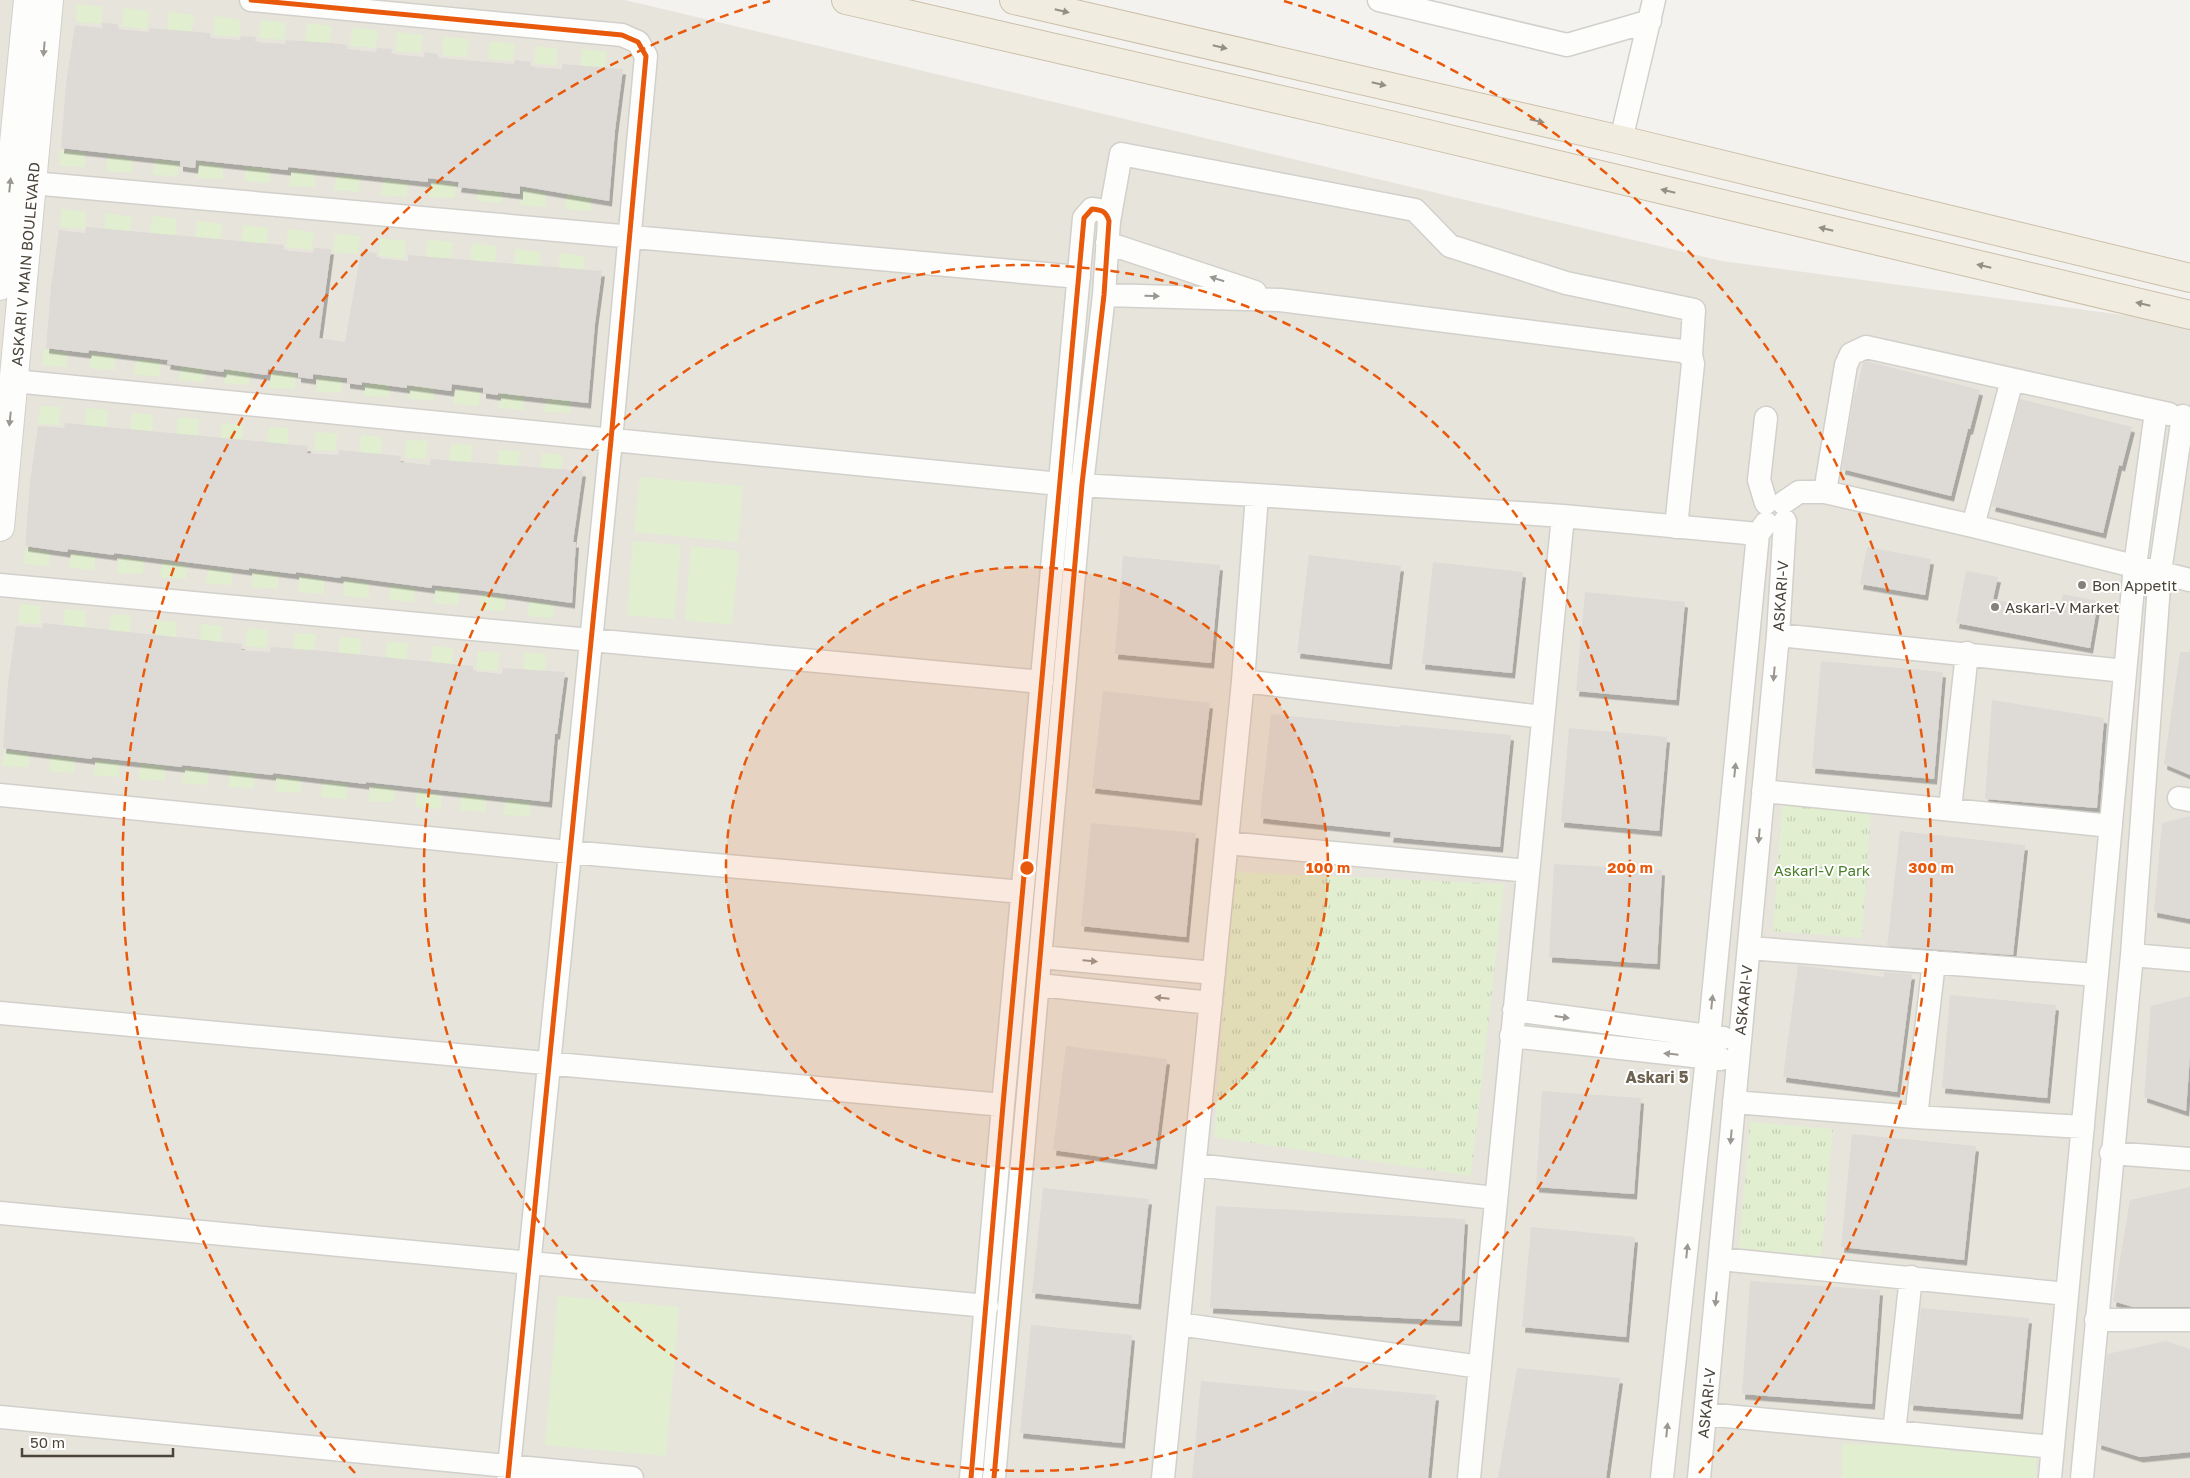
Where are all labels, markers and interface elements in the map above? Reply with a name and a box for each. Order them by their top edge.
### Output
one-way arrow [1054,7,1069,15]
one-way arrow [40,41,48,57]
one-way arrow [1213,43,1228,51]
one-way arrow [1371,80,1386,88]
one-way arrow [1529,117,1544,125]
street label: ASKARI V MAIN BOULEVARD [7,161,43,367]
one-way arrow [6,177,14,193]
one-way arrow [1661,187,1676,195]
one-way arrow [1819,225,1834,233]
one-way arrow [1977,262,1992,270]
one-way arrow [1209,275,1224,283]
one-way arrow [1144,292,1160,300]
one-way arrow [2135,300,2150,308]
one-way arrow [6,412,14,428]
street label: ASKARI-V [1769,560,1791,632]
place label: Bon Appetit [2092,576,2177,594]
marker: Bon Appetit [2076,579,2088,591]
place label: Askari-V Market [2005,598,2119,616]
marker: Askari-V Market [1989,601,2001,613]
one-way arrow [1770,667,1778,683]
one-way arrow [1731,762,1739,778]
one-way arrow [1755,828,1763,844]
text: 100 m [1306,858,1350,876]
text: 200 m [1607,858,1653,876]
text: 300 m [1908,858,1954,876]
centre of rings [1018,859,1036,877]
park label: Askari-V Park [1774,861,1871,879]
one-way arrow [1082,958,1098,966]
street label: ASKARI-V [1730,964,1756,1036]
one-way arrow [1154,994,1170,1002]
one-way arrow [1708,994,1716,1010]
one-way arrow [1554,1013,1570,1021]
one-way arrow [1663,1050,1679,1058]
district label: Askari 5 [1625,1067,1689,1087]
one-way arrow [1727,1130,1735,1146]
one-way arrow [1683,1242,1691,1258]
one-way arrow [1712,1291,1720,1307]
street label: ASKARI-V [1693,1367,1719,1439]
one-way arrow [1663,1421,1671,1437]
scale bar [22,1426,174,1458]
text: 50 m [30,1433,65,1451]

